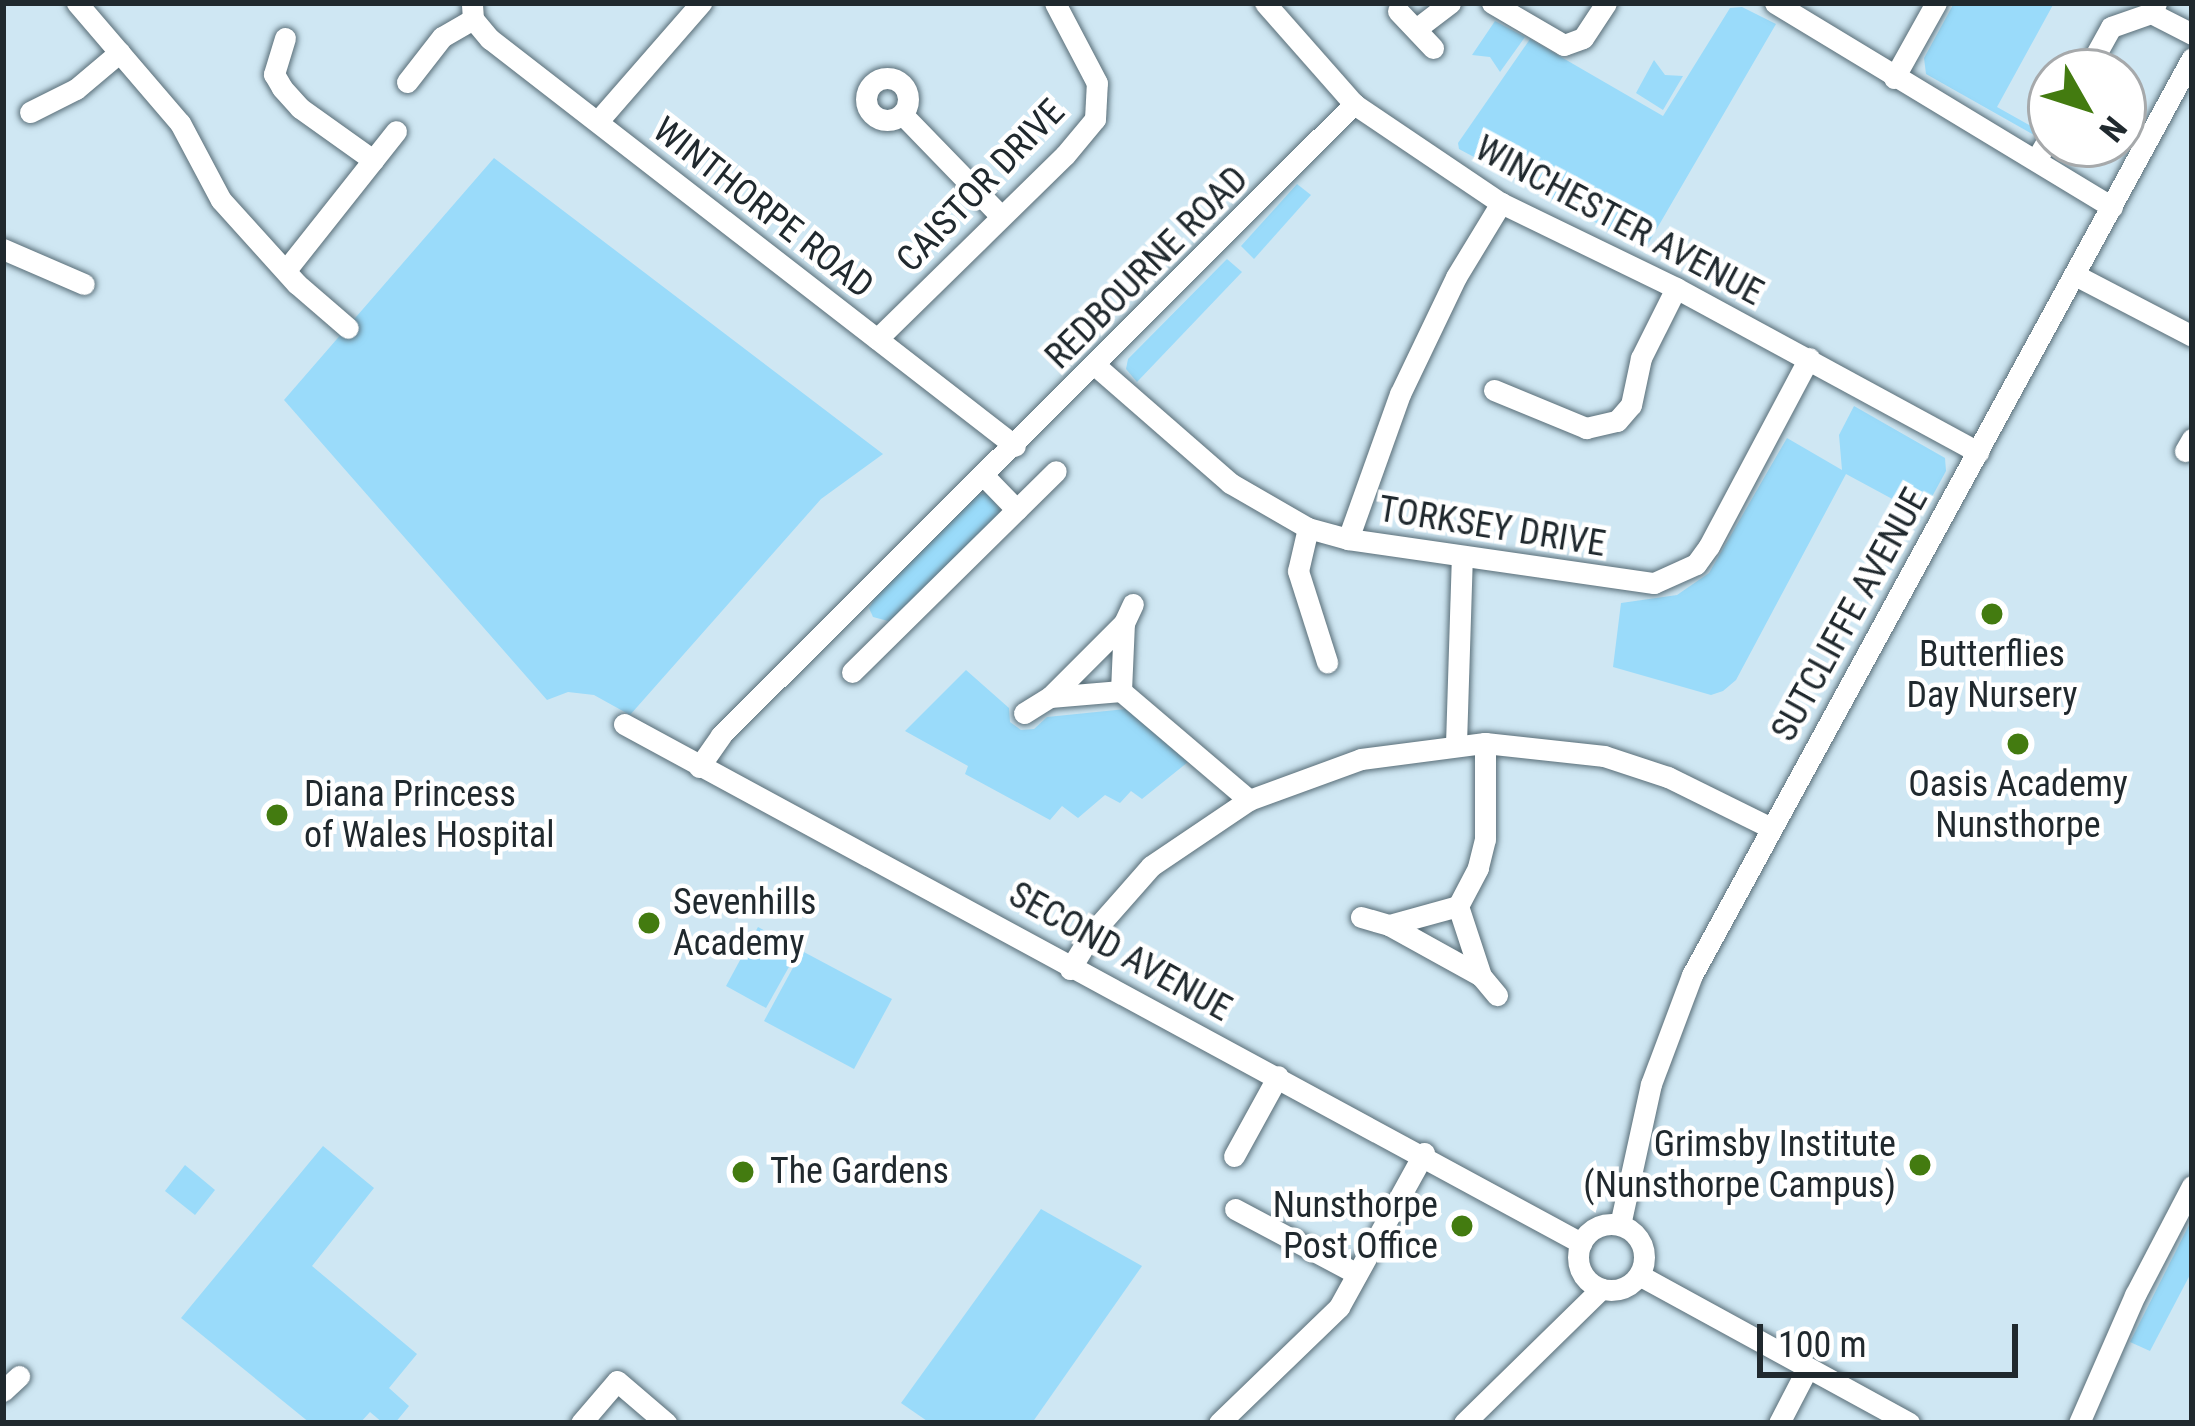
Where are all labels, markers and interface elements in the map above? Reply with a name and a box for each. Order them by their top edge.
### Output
north arrow [2027,48,2147,168]
street label: CAISTOR DRIVE [888,91,1074,281]
street label: WINTHORPE ROAD [644,109,882,307]
text: N [2092,109,2135,149]
street label: WINCHESTER AVENUE [1468,127,1770,315]
street label: REDBOURNE ROAD [1037,158,1257,378]
street label: SUTCLIFFE AVENUE [1763,481,1937,749]
street label: TORKSEY DRIVE [1375,488,1609,566]
marker: Butterflies Day Nursery [1979,601,2005,627]
place label: Butterflies Day Nursery [1906,632,2078,717]
marker: Oasis Academy Nunsthorpe [2005,731,2031,757]
place label: Oasis Academy Nunsthorpe [1908,762,2128,847]
place label: Diana Princess of Wales Hospital [304,772,555,857]
marker: Diana Princess of Wales Hospital [261,799,293,831]
street label: SECOND AVENUE [1001,873,1239,1031]
place label: Sevenhills Academy [673,880,816,965]
marker: Sevenhills Academy [636,910,662,936]
place label: Grimsby Institute (Nunsthorpe Campus) [1583,1122,1896,1207]
place label: The Gardens [770,1150,949,1194]
marker: Grimsby Institute (Nunsthorpe Campus) [1907,1152,1933,1178]
marker: The Gardens [727,1156,759,1188]
place label: Nunsthorpe Post Office [1273,1183,1438,1268]
marker: Nunsthorpe Post Office [1449,1213,1475,1239]
scale bar [1763,1300,2024,1374]
text: 100 m [1778,1324,1867,1366]

